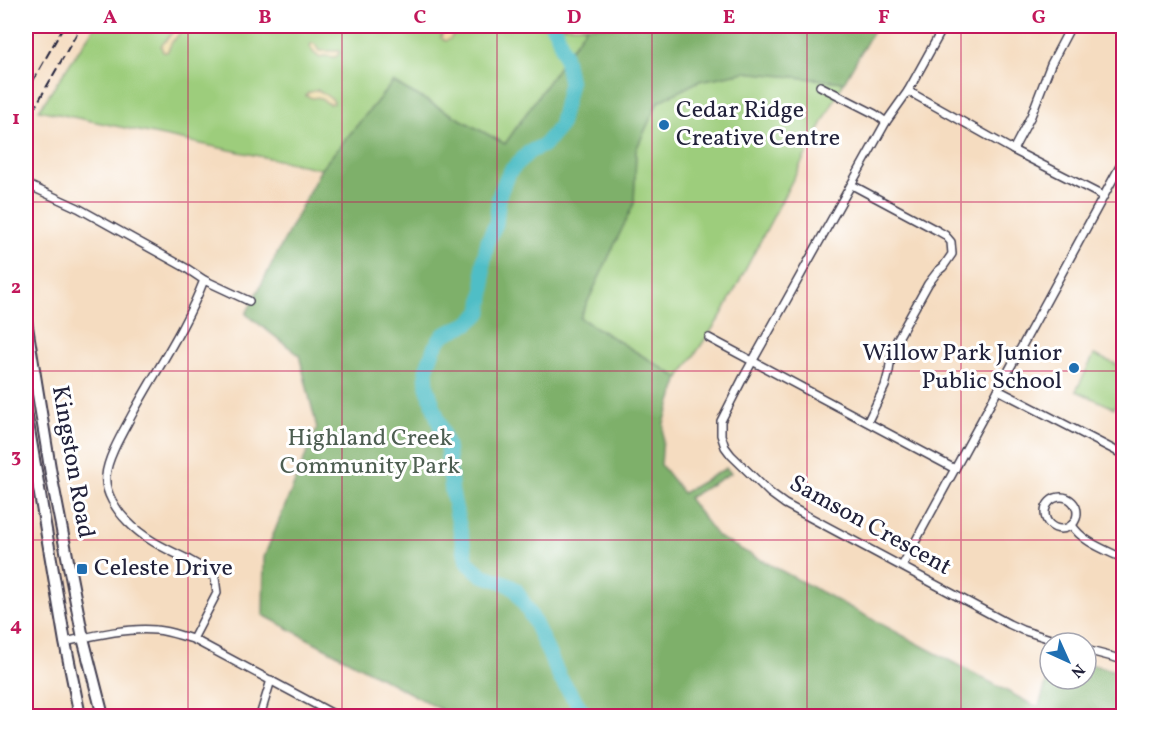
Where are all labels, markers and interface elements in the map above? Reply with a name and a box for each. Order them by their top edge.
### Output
text: A [103,4,117,32]
text: B [258,4,272,32]
text: C [414,4,427,32]
text: D [567,4,581,32]
text: E [723,4,735,32]
text: F [878,4,890,32]
text: G [1032,4,1046,32]
place label: Cedar Ridge Creative Centre [676,94,840,156]
text: 1 [12,105,20,133]
marker: Cedar Ridge Creative Centre [657,118,671,132]
text: 2 [11,274,21,302]
place label: Willow Park Junior Public School [862,337,1062,399]
marker: Willow Park Junior Public School [1067,361,1081,375]
street label: Kingston Road [42,383,102,541]
park label: Highland Creek Community Park [280,422,460,484]
text: 3 [11,443,21,471]
street label: Samson Crescent [783,467,957,585]
place label: Celeste Drive [94,552,233,586]
marker: Celeste Drive [75,562,89,576]
text: 4 [10,612,22,640]
north arrow [1038,631,1098,691]
text: N [1065,658,1089,682]

